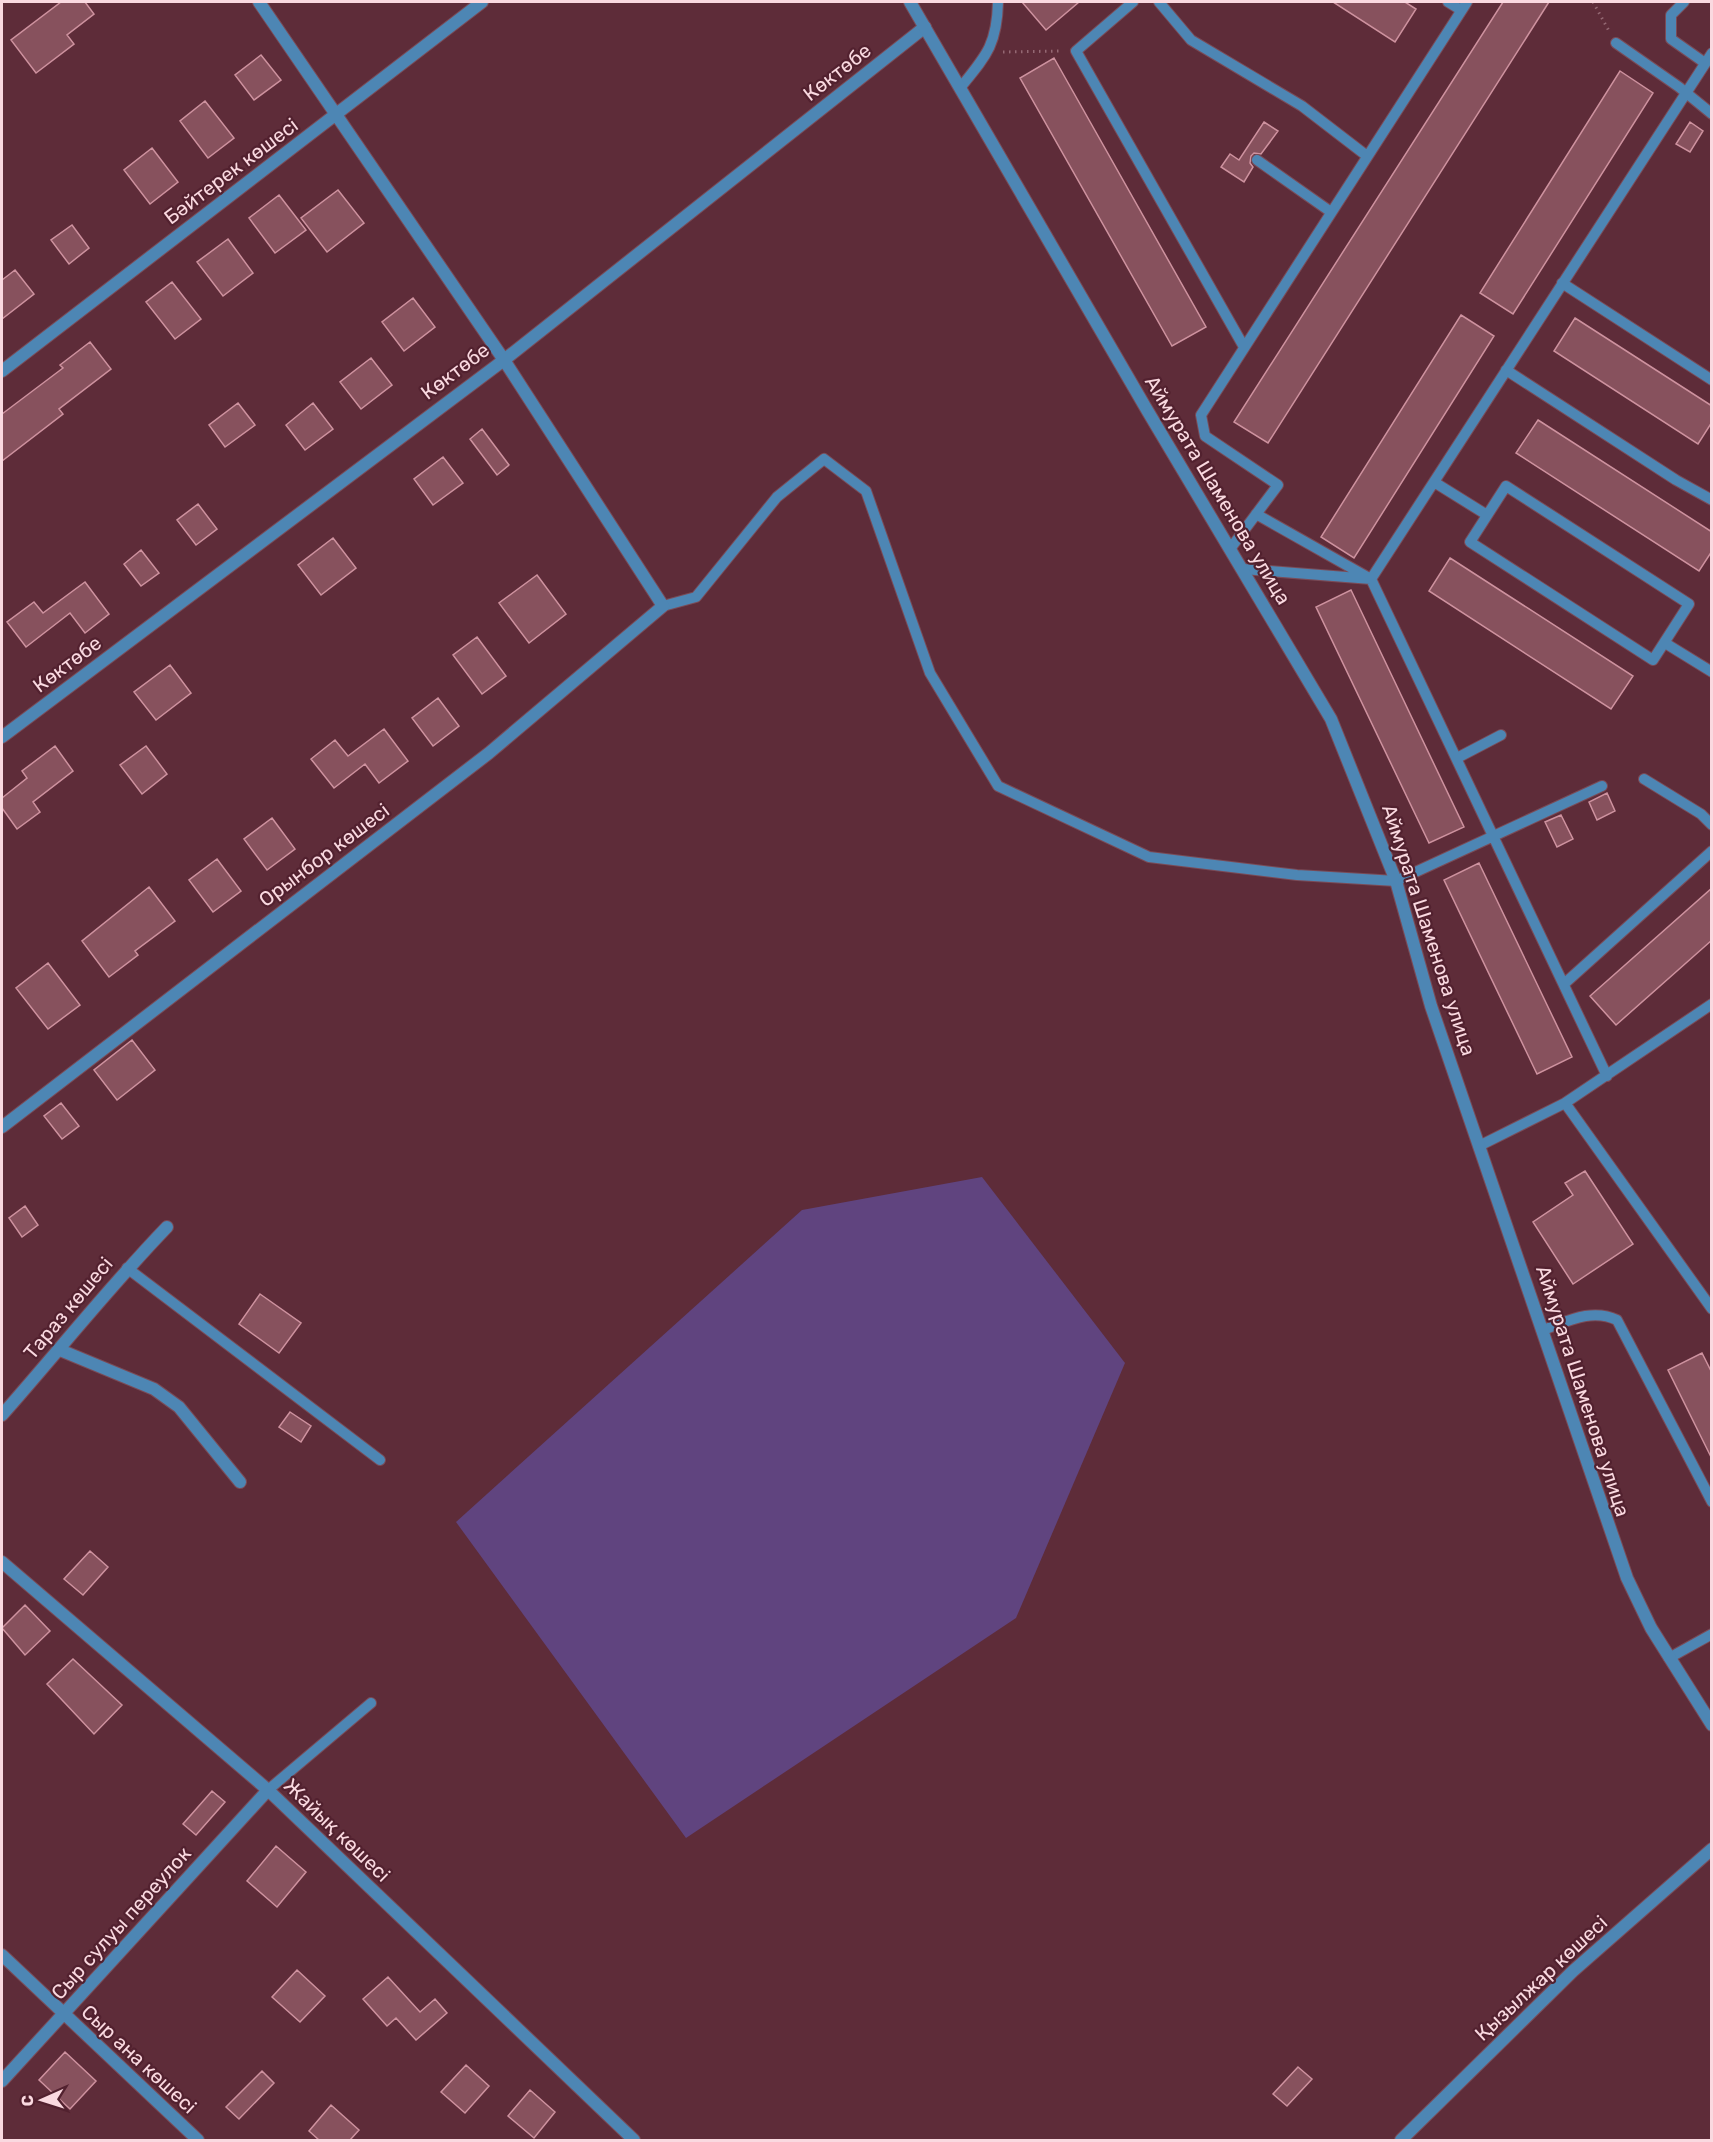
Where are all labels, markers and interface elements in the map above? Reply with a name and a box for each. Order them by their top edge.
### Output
street label: Көктөбе [798,38,876,106]
street label: Бәйтерек көшесі [159,113,303,229]
street label: Көктөбе [416,337,494,405]
street label: Аймурата Шаменова улица [1140,371,1296,609]
street label: Көктөбе [28,630,106,698]
street label: Орынбор көшесі [254,798,394,912]
street label: Аймурата Шаменова улица [1377,801,1481,1059]
street label: Тараз көшесі [18,1252,118,1364]
street label: Аймурата Шаменова улица [1531,1262,1635,1520]
street label: Жайық көшесі [279,1773,395,1887]
street label: Сыр сулуы переулок [46,1841,196,2004]
street label: Қызылжар көшесі [1470,1910,1612,2046]
street label: Сыр ана көшесі [77,2000,201,2118]
north arrow [12,2070,72,2130]
text: С [18,2095,37,2107]

